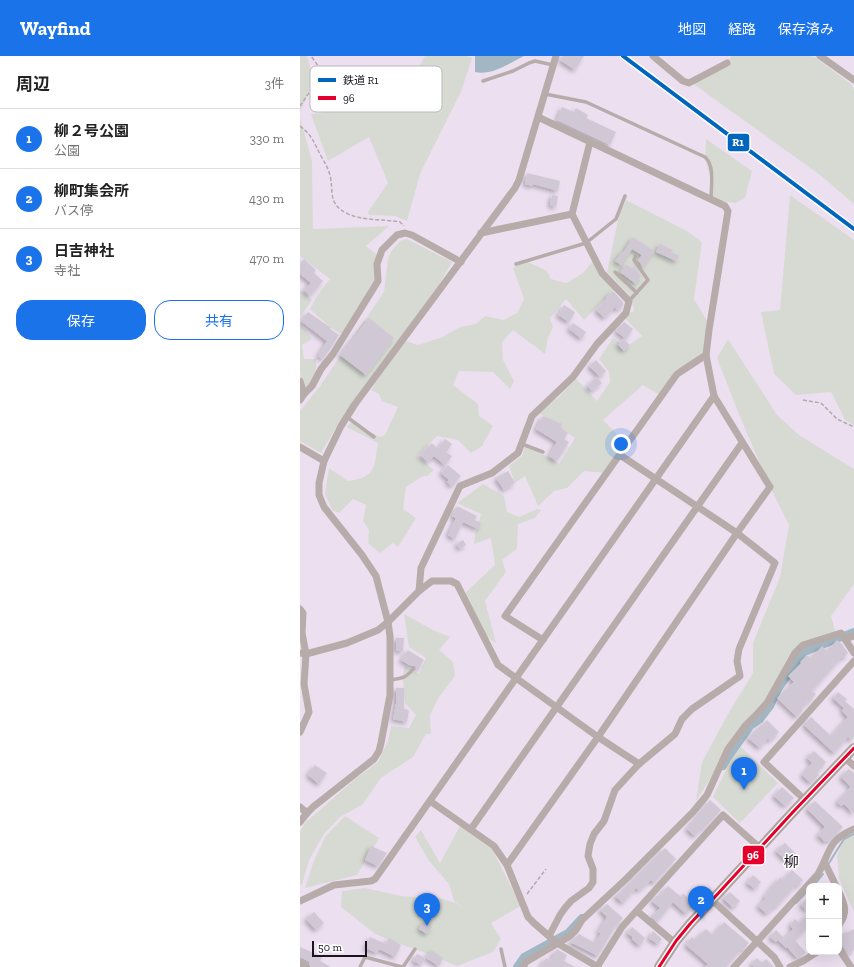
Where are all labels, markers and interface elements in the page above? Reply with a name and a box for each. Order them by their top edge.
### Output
text: Wayfind [20,17,91,40]
text: 地図 [678,21,706,38]
text: 経路 [728,21,756,38]
text: 保存済み [778,21,834,38]
legend [310,66,442,112]
text: 周辺 [16,74,50,94]
text: 鉄道 R1 [343,74,379,87]
text: 3件 [265,76,284,91]
text: 96 [343,92,355,105]
text: 柳２号公園 [54,122,129,140]
text: 1 [26,131,32,146]
text: 330 m [250,131,284,146]
line badge: R1 [727,133,750,152]
text: R1 [732,136,744,149]
text: 公園 [54,143,80,158]
text: 柳町集会所 [54,182,129,200]
text: 2 [26,191,32,206]
text: 430 m [249,191,284,206]
text: バス停 [54,203,93,218]
text: 日吉神社 [54,242,114,260]
text: 3 [26,251,32,266]
text: 470 m [249,251,284,266]
text: 寺社 [54,263,80,278]
button: 保存 [16,300,146,340]
button: 共有 [154,300,284,340]
your location [611,434,631,454]
pin: 1 [731,757,757,790]
line badge: 96 [742,845,765,865]
text: 96 [747,849,759,862]
district label: 柳 [783,853,799,871]
map controls [806,883,842,955]
button: + [806,883,842,919]
pin: 2 [688,886,714,919]
pin: 3 [414,893,440,926]
button: − [806,919,842,955]
scale bar [312,939,367,958]
text: 50 m [318,941,342,954]

